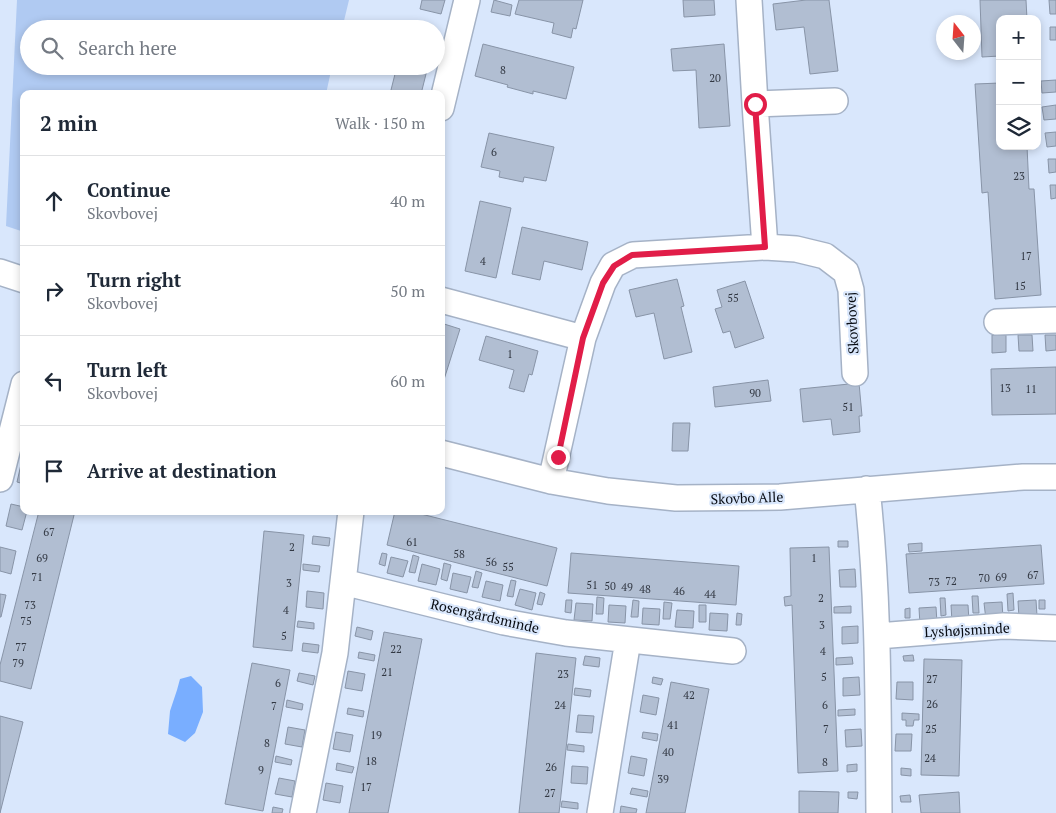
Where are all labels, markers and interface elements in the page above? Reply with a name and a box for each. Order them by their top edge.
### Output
north arrow [936,15,981,60]
map controls [996,15,1041,150]
button: + [996,15,1041,60]
search box [20,20,445,75]
icon: search [38,34,66,62]
text: Search here [78,35,177,60]
button: − [996,60,1041,105]
house number: 8 [500,63,506,77]
house number: 20 [709,71,721,85]
route start [744,93,767,116]
button: layers [996,105,1041,150]
text: 2 min [40,109,97,137]
text: Walk · 150 m [335,112,425,134]
house number: 6 [491,145,497,159]
house number: 23 [1013,169,1025,183]
text: Continue [87,177,171,202]
icon: ahead [40,187,68,215]
text: 40 m [390,190,425,212]
text: Skovbovej [87,202,158,224]
house number: 17 [1020,249,1032,263]
house number: 4 [480,254,486,268]
text: Turn right [87,267,181,292]
icon: right [40,277,68,305]
house number: 15 [1014,279,1026,293]
text: 50 m [390,280,425,302]
house number: 55 [727,291,739,305]
street label: Skovbovej [840,291,863,355]
text: Skovbovej [87,292,158,314]
house number: 1 [507,347,513,361]
text: Turn left [87,357,168,382]
icon: left [40,367,68,395]
text: 60 m [390,370,425,392]
house number: 13 [999,381,1011,395]
text: Skovbovej [87,382,158,404]
house number: 11 [1025,382,1037,396]
house number: 90 [749,386,761,400]
house number: 51 [842,400,854,414]
route end [547,446,570,469]
icon: arrive [40,457,68,485]
text: Arrive at destination [87,458,276,483]
street label: Skovbo Alle [710,487,784,508]
house number: 67 [43,525,55,539]
house number: 61 [406,535,418,549]
house number: 2 [289,540,295,554]
house number: 58 [453,547,465,561]
house number: 69 [36,551,48,565]
house number: 1 [811,551,817,565]
house number: 56 [485,555,497,569]
house number: 55 [502,560,514,574]
house number: 67 [1027,568,1039,582]
house number: 71 [31,570,43,584]
house number: 69 [995,570,1007,584]
house number: 70 [978,571,990,585]
house number: 72 [945,574,957,588]
house number: 73 [928,575,940,589]
house number: 3 [286,576,292,590]
house number: 51 [586,578,598,592]
house number: 50 [604,579,616,593]
house number: 49 [621,580,633,594]
house number: 48 [639,582,651,596]
house number: 46 [673,584,685,598]
house number: 44 [704,587,716,601]
house number: 2 [818,591,824,605]
street label: Rosengårdsminde [429,594,541,637]
house number: 73 [24,598,36,612]
house number: 4 [283,603,289,617]
house number: 75 [20,614,32,628]
house number: 3 [819,618,825,632]
street label: Lyshøjsminde [924,618,1010,641]
house number: 5 [281,629,287,643]
house number: 77 [15,640,27,654]
house number: 22 [390,642,402,656]
house number: 4 [820,644,826,658]
house number: 79 [12,656,24,670]
house number: 21 [381,665,393,679]
house number: 23 [557,667,569,681]
house number: 5 [821,670,827,684]
house number: 27 [926,672,938,686]
house number: 6 [275,676,281,690]
house number: 42 [683,688,695,702]
house number: 26 [926,697,938,711]
house number: 24 [554,698,566,712]
house number: 6 [822,698,828,712]
house number: 7 [271,699,277,713]
house number: 41 [667,718,679,732]
house number: 7 [823,722,829,736]
house number: 25 [925,722,937,736]
house number: 19 [370,728,382,742]
house number: 8 [264,736,270,750]
house number: 40 [662,745,674,759]
house number: 24 [924,751,936,765]
house number: 18 [365,754,377,768]
house number: 8 [822,755,828,769]
house number: 26 [545,760,557,774]
house number: 9 [258,763,264,777]
house number: 39 [657,772,669,786]
house number: 17 [360,780,372,794]
house number: 27 [544,786,556,800]

